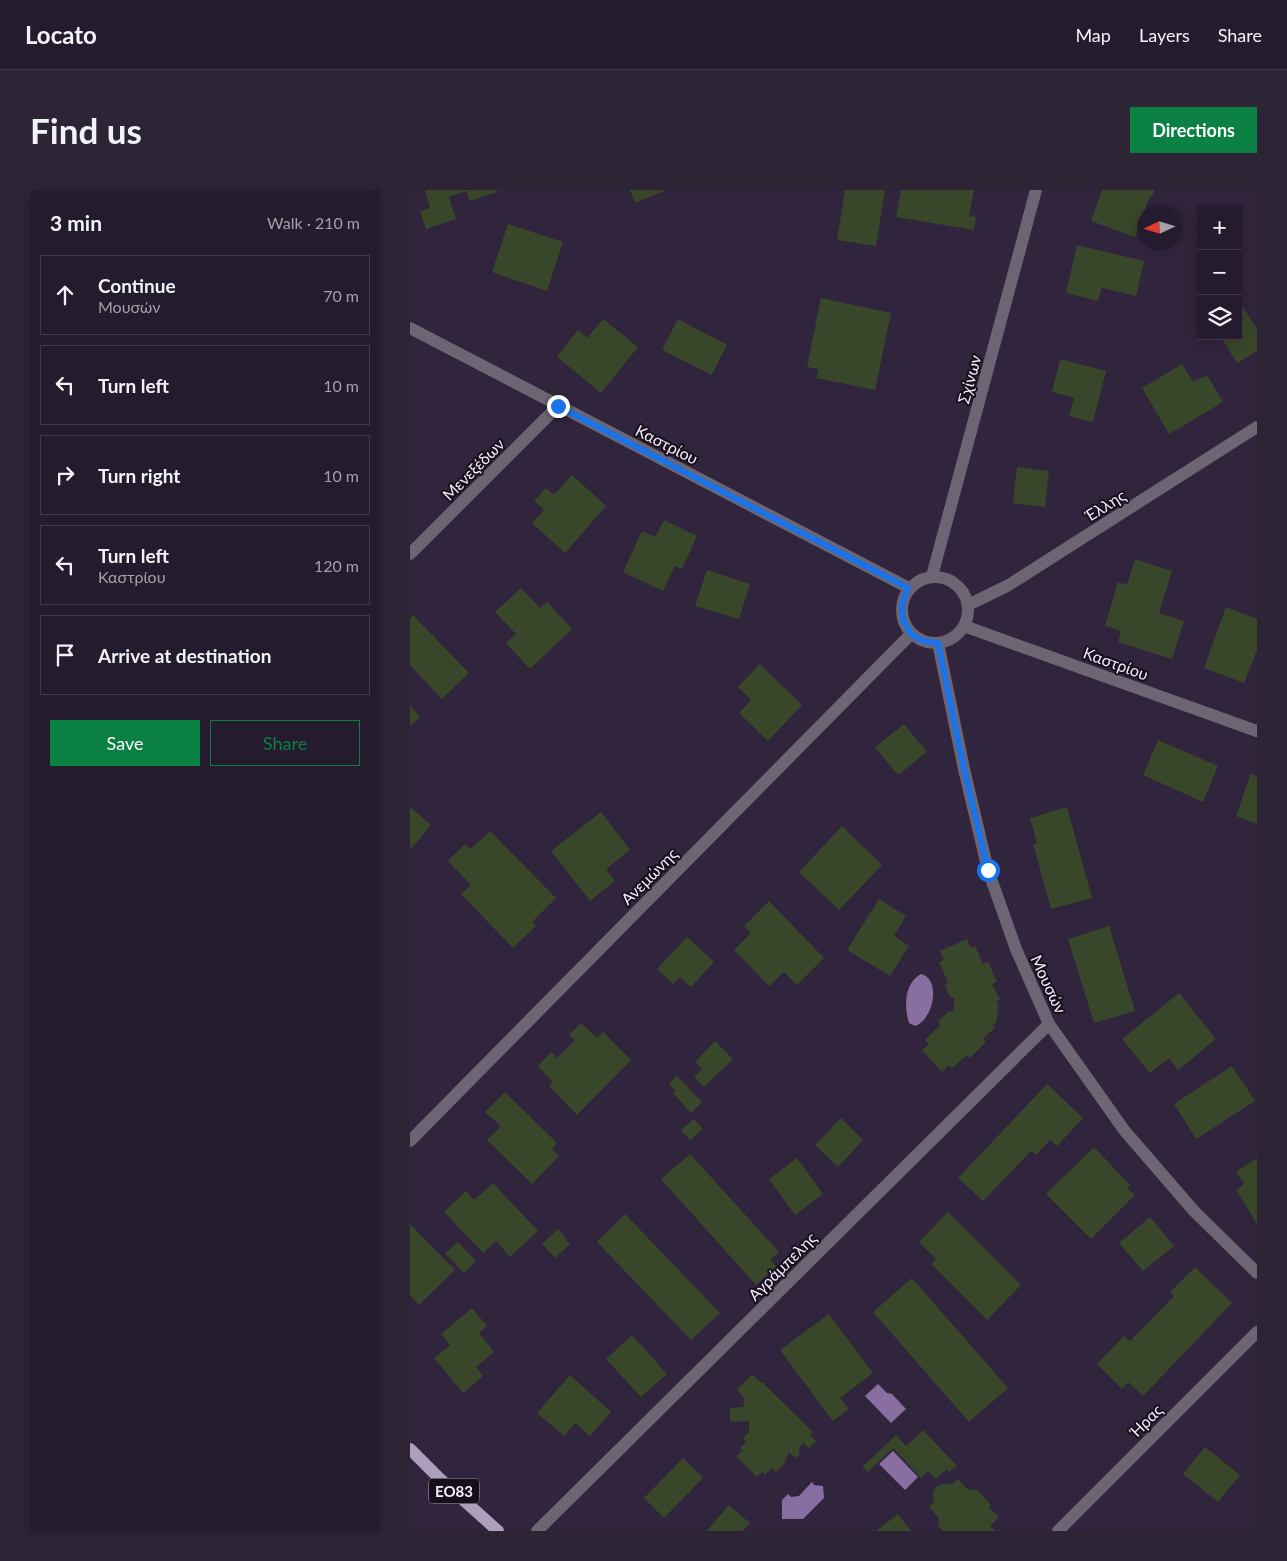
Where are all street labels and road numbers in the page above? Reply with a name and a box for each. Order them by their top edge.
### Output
street label: Σχίνων [953,353,985,405]
street label: Καστρίου [633,420,701,468]
street label: Μενεξέδων [438,434,509,505]
street label: Έλλης [1081,485,1129,525]
street label: Καστρίου [1081,643,1151,683]
street label: Ανεμώνης [617,843,682,908]
street label: Μουσών [1027,952,1071,1016]
street label: Αγράμπελης [744,1227,821,1304]
street label: Ήρας [1124,1399,1167,1442]
road number: ΕΟ83 [429,1478,479,1504]

